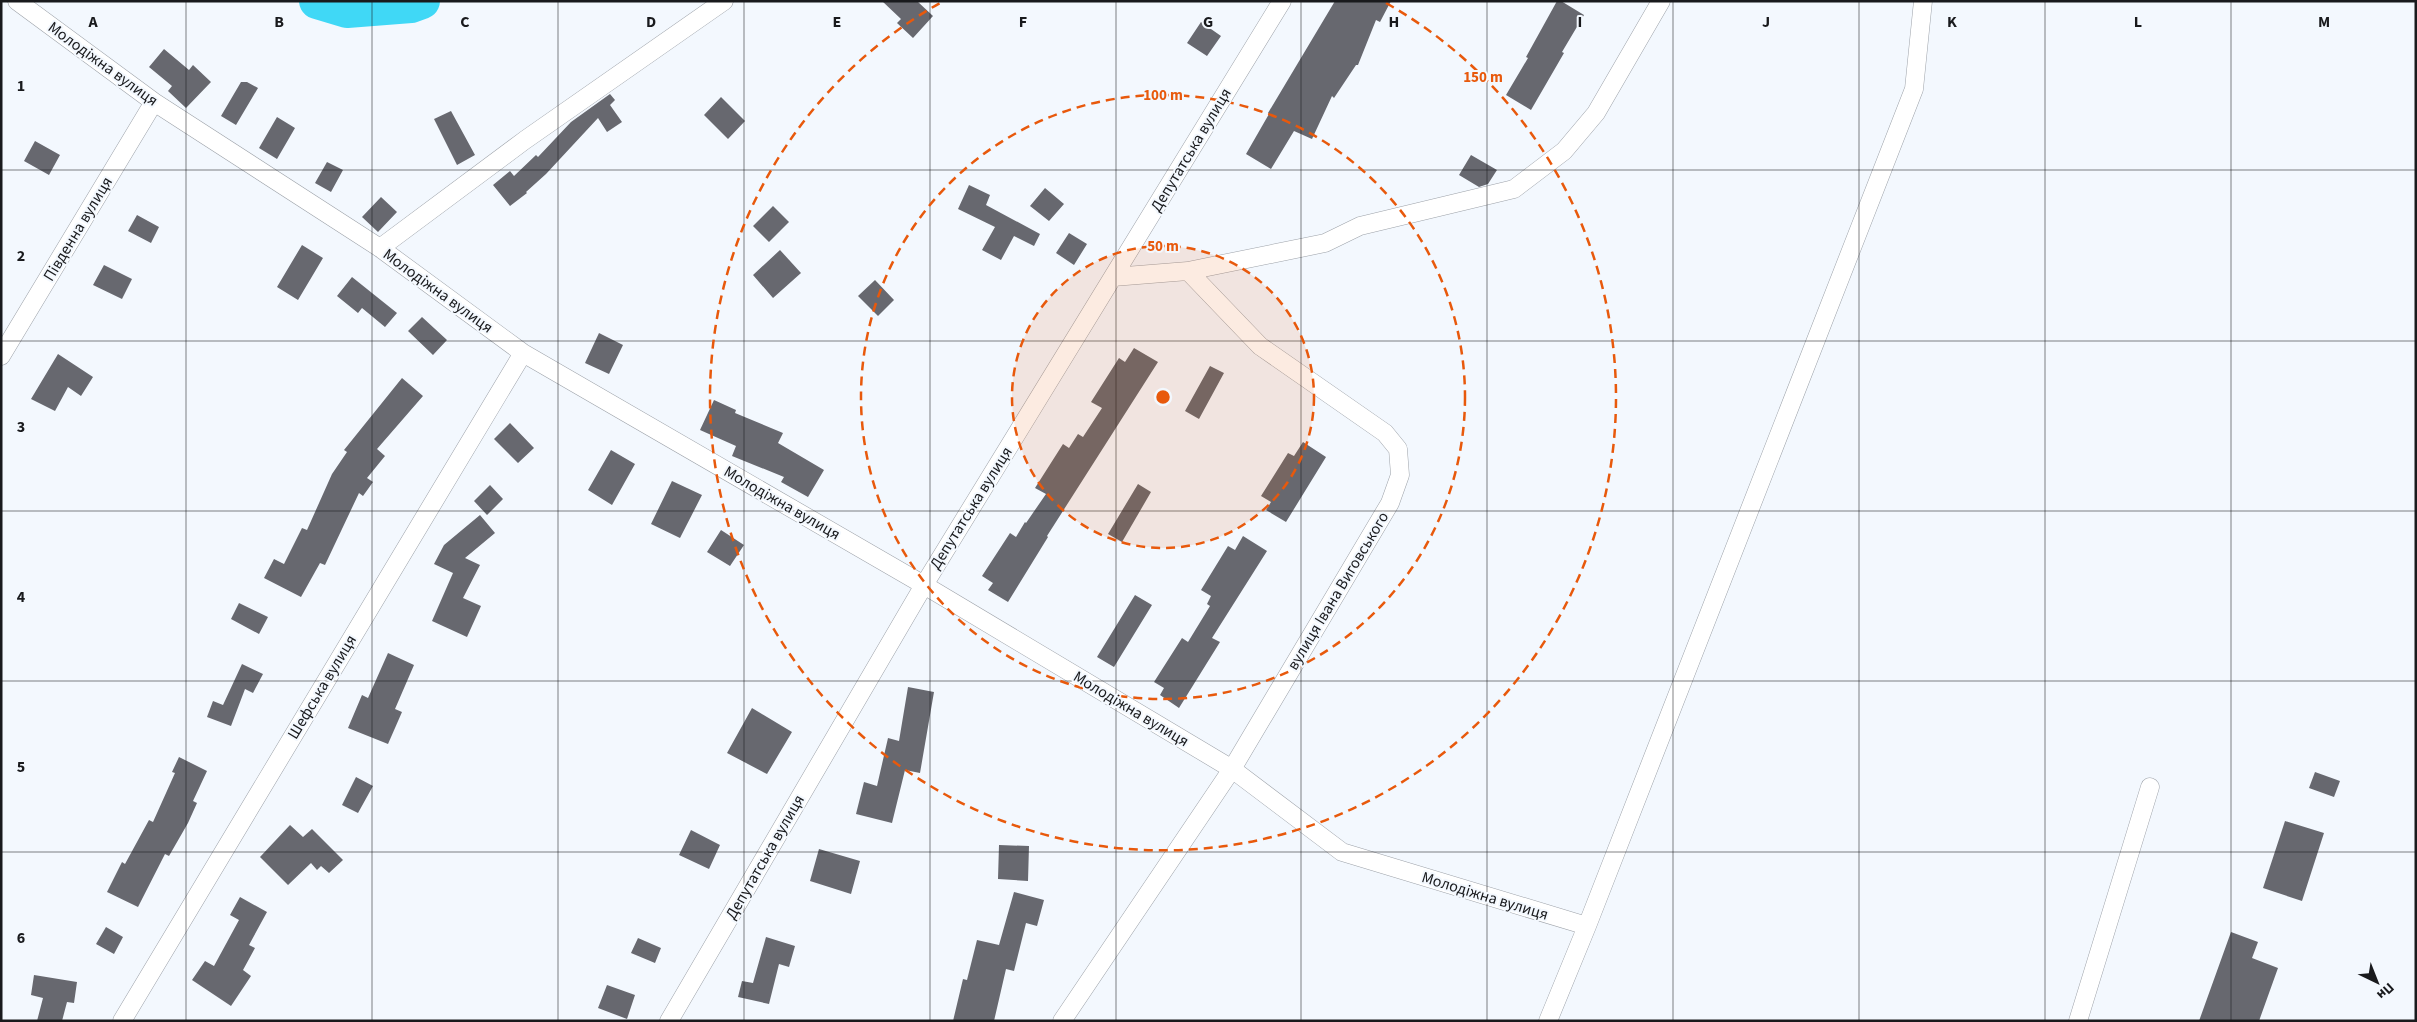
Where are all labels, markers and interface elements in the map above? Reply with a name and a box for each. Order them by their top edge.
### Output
text: A [87,11,98,33]
text: B [274,11,284,33]
text: C [460,11,470,33]
text: D [646,11,656,33]
text: E [833,11,841,33]
text: F [1019,11,1027,33]
text: G [1203,11,1213,33]
text: H [1389,11,1399,33]
text: I [1578,11,1582,33]
text: J [1762,11,1770,33]
text: K [1947,11,1957,33]
text: L [2134,11,2142,33]
text: M [2318,11,2330,33]
street label: Молодіжна вулиця [43,17,163,111]
text: 150 m [1463,67,1503,88]
text: 1 [17,75,25,97]
street label: Депутатська вулиця [1145,84,1237,216]
text: 100 m [1143,85,1183,106]
street label: Південна вулиця [38,173,118,285]
text: 50 m [1147,236,1179,257]
street label: Молодіжна вулиця [378,244,498,338]
text: 2 [17,245,25,267]
centre of rings [1154,388,1172,406]
text: 3 [17,416,25,438]
street label: Депутатська вулиця [924,442,1018,574]
street label: Молодіжна вулиця [720,461,844,545]
street label: вулиця Івана Виговського [1282,508,1394,674]
text: 4 [17,586,26,608]
street label: Шефська вулиця [282,631,362,743]
street label: Молодіжна вулиця [1069,666,1193,752]
text: 5 [17,756,25,778]
street label: Депутатська вулиця [720,790,810,924]
street label: Молодіжна вулиця [1419,866,1551,926]
text: 6 [17,927,25,949]
north arrow [2352,957,2402,1007]
text: Пн [2372,978,2398,1004]

